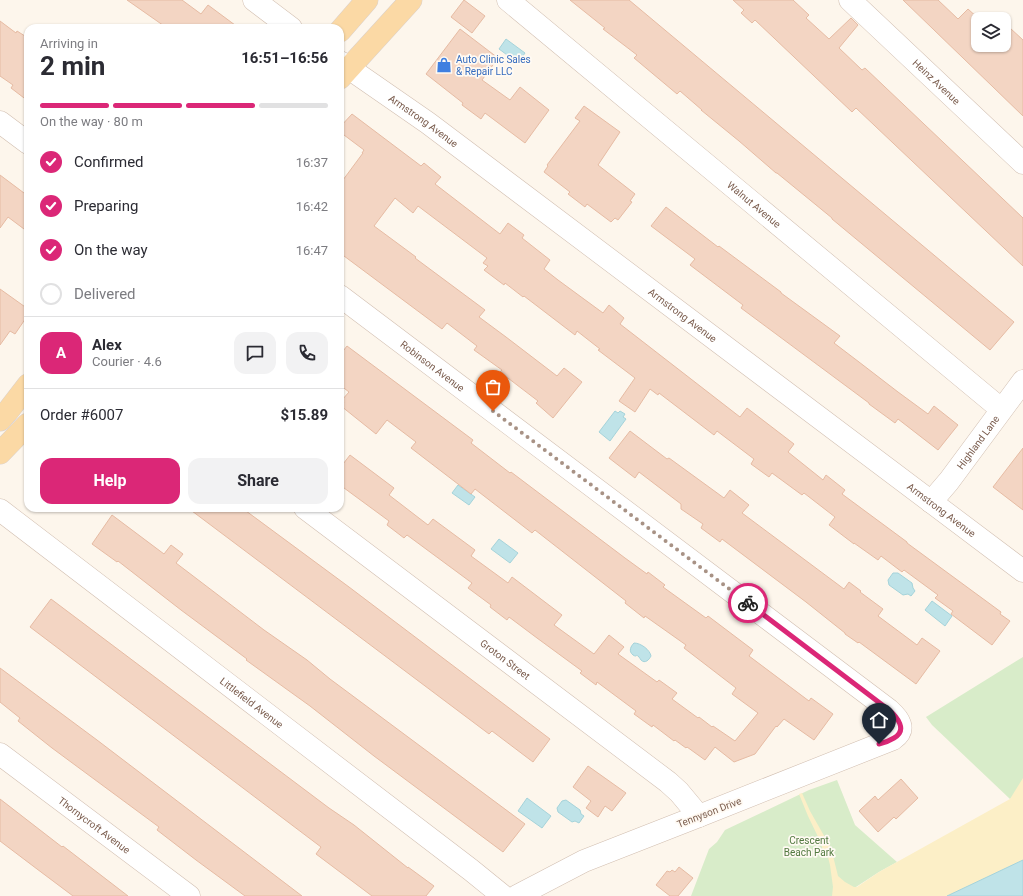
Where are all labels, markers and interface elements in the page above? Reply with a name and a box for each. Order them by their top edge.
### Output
map controls [971,12,1011,52]
button: layers [971,12,1011,52]
text: Arriving in [40,36,98,51]
text: 16:51–16:56 [241,49,328,67]
text: 2 min [40,51,105,81]
place label: Auto Clinic Sales & Repair LLC [456,54,531,77]
shop icon: Auto Clinic Sales & Repair LLC [435,56,453,74]
street label: Heinz Avenue [910,57,962,107]
street label: Armstrong Avenue [386,92,460,150]
text: On the way · 80 m [40,114,143,129]
icon: check [40,151,62,173]
text: Confirmed [74,153,144,171]
text: 16:37 [296,155,328,170]
street label: Walnut Avenue [725,179,783,230]
icon: check [40,195,62,217]
text: Preparing [74,197,138,215]
text: 16:42 [296,199,328,214]
icon: check [40,239,62,261]
text: On the way [74,241,148,259]
text: 16:47 [296,243,328,258]
text: Delivered [74,285,136,303]
street label: Armstrong Avenue [646,286,719,344]
button: chat [234,332,276,374]
button: phone [286,332,328,374]
text: Alex [92,336,122,354]
street label: Robinson Avenue [398,339,466,394]
text: A [56,344,66,362]
text: Courier · 4.6 [92,354,162,369]
pin [476,370,510,411]
icon: bag [482,376,504,398]
text: Order #6007 [40,406,123,424]
text: $15.89 [281,406,328,424]
street label: Highland Lane [955,413,1002,471]
button: Help [40,458,180,504]
button: Share [188,458,328,504]
street label: Armstrong Avenue [905,481,978,539]
courier [728,583,768,623]
icon: bike [737,592,759,614]
street label: Groton Street [478,637,532,682]
street label: Littlefield Avenue [218,675,285,730]
pin [862,703,896,744]
icon: home [868,709,890,731]
street label: Thornycroft Avenue [56,795,132,856]
street label: Tennyson Drive [676,795,743,830]
park label: Crescent Beach Park [784,835,835,858]

